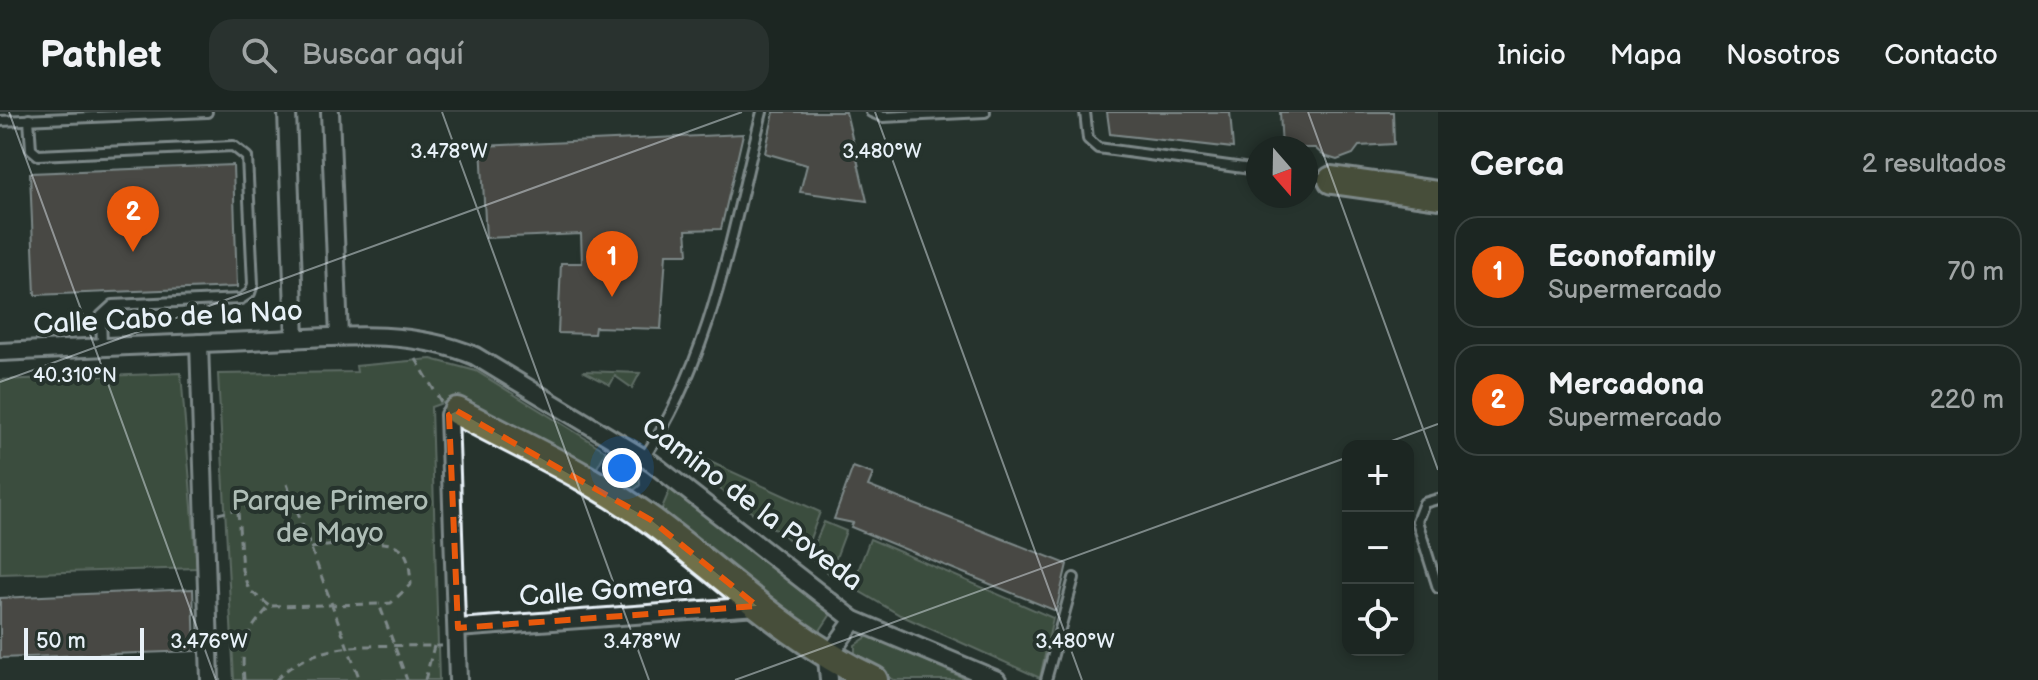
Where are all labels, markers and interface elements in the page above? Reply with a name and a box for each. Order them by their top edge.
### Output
search box [209,19,769,91]
text: Pathlet [40,33,161,78]
icon: search [237,33,281,77]
text: Buscar aquí [301,37,464,73]
text: Inicio [1497,39,1566,72]
text: Mapa [1610,39,1682,72]
text: Nosotros [1726,39,1840,72]
text: Contacto [1884,39,1998,72]
north arrow [1246,136,1318,208]
text: 3.478°W [410,140,488,164]
text: 3.480°W [842,140,922,164]
text: Cerca [1470,144,1565,185]
text: 2 resultados [1862,149,2006,180]
pin: 2 [107,186,159,252]
pin: 1 [586,231,638,297]
text: Econofamily [1548,239,1716,275]
text: 1 [1493,257,1503,288]
text: 70 m [1947,257,2004,288]
text: Supermercado [1548,275,1722,306]
street label: Calle Cabo de la Nao [32,294,304,342]
text: 40.310°N [33,364,117,388]
text: Mercadona [1548,367,1705,403]
text: 2 [1490,385,1506,416]
text: 220 m [1930,385,2004,416]
text: Supermercado [1548,403,1722,434]
street label: Camino de la Poveda [635,410,869,598]
map controls [1342,440,1414,656]
button: + [1342,440,1414,512]
your location [602,448,642,488]
park label: Parque Primero de Mayo [231,485,429,550]
button: − [1342,512,1414,584]
street label: Calle Gomera [518,568,694,614]
button: locate [1342,584,1414,656]
scale bar [24,624,144,660]
text: 50 m [36,628,86,655]
text: 3.476°W [170,630,248,654]
text: 3.478°W [603,630,681,654]
text: 3.480°W [1035,630,1115,654]

